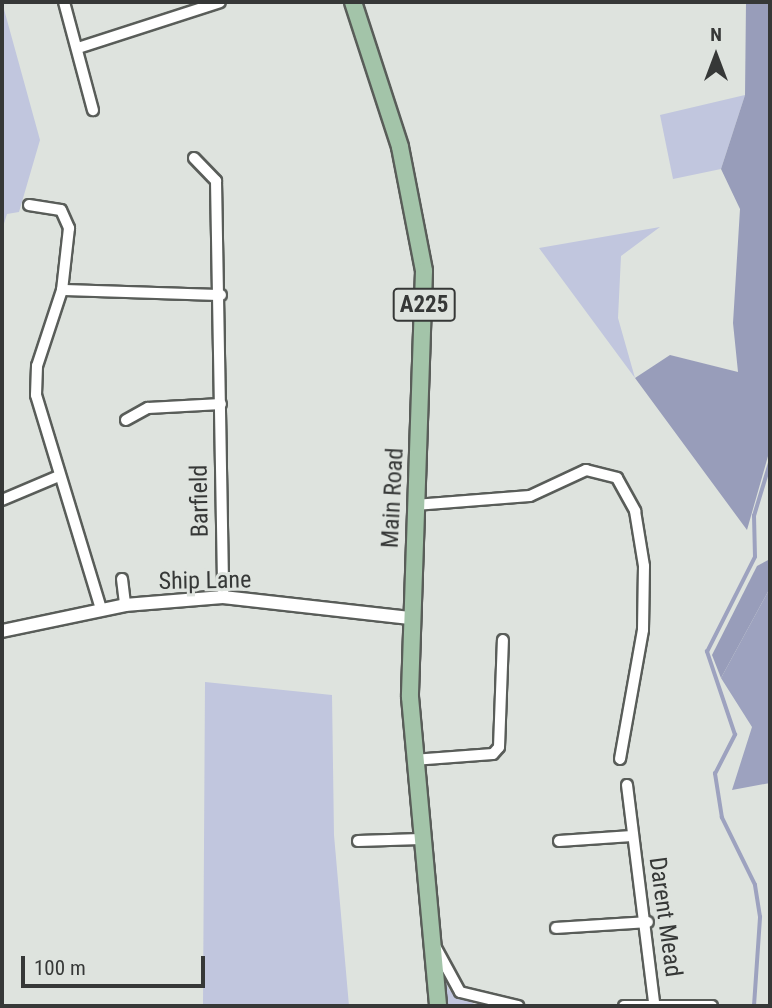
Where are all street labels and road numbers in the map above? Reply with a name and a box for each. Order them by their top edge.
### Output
road number: A225 [392,286,456,324]
street label: Main Road [376,447,410,549]
street label: Barfield [185,465,215,537]
street label: Ship Lane [158,566,252,596]
street label: Darent Mead [642,855,688,979]

